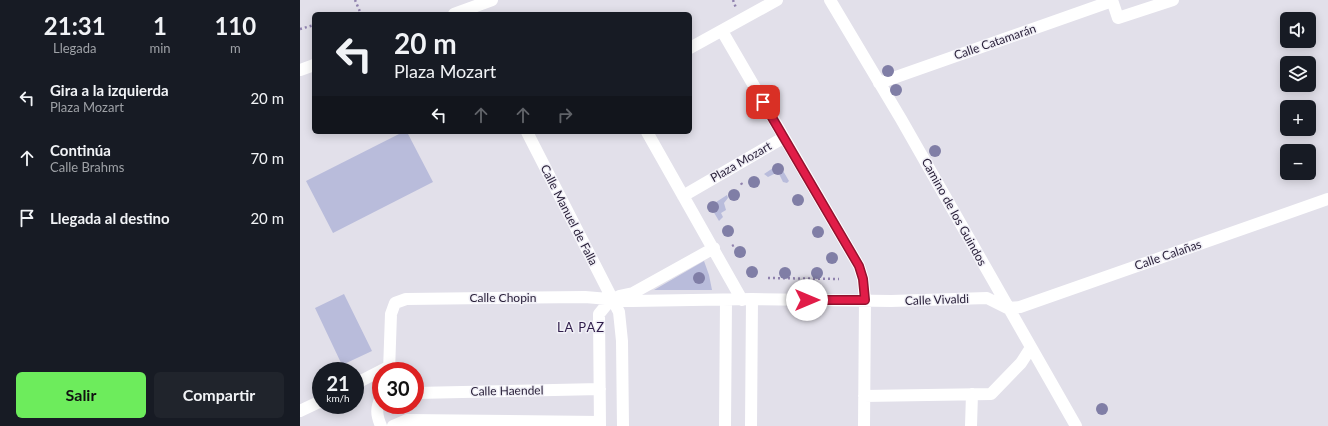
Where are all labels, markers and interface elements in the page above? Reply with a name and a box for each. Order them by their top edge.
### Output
text: 21:31 [44,11,106,40]
text: 1 [153,11,167,40]
text: 110 [214,11,256,40]
map controls [1280,12,1316,180]
button: sound [1280,12,1316,48]
street label: Calle Catamarán [952,20,1038,63]
text: 20 m [394,26,457,60]
icon: left [328,28,380,80]
text: Llegada [53,40,97,56]
text: min [150,40,171,56]
text: m [230,40,241,56]
button: layers [1280,56,1316,92]
text: Plaza Mozart [394,60,496,82]
text: Gira a la izquierda [50,81,169,99]
pin [746,85,780,119]
icon: left [16,87,38,109]
text: 20 m [250,89,284,107]
icon: arrive [752,91,774,113]
text: Plaza Mozart [50,99,124,115]
button: + [1280,100,1316,136]
icon: left [428,104,450,126]
icon: ahead [470,104,492,126]
icon: ahead [512,104,534,126]
icon: right [554,104,576,126]
street label: Plaza Mozart [708,138,775,185]
text: Continúa [50,141,111,159]
button: − [1280,144,1316,180]
icon: ahead [16,147,38,169]
text: 70 m [250,149,284,167]
street label: Camino de los Guindos [919,155,990,268]
text: Calle Brahms [50,159,124,175]
street label: Calle Manuel de Falla [538,162,601,268]
icon: arrive [16,207,38,229]
text: Llegada al destino [50,209,170,227]
text: 20 m [250,209,284,227]
street label: Calle Calañas [1132,236,1203,273]
position arrow [786,279,828,321]
street label: Calle Chopin [470,290,536,305]
street label: Calle Vivaldi [905,291,969,308]
district label: LA PAZ [557,319,605,335]
speed limit sign: 30 [372,362,424,414]
text: 21 [326,371,350,395]
button: Salir [16,372,146,418]
button: Compartir [154,372,284,418]
street label: Calle Haendel [470,382,544,399]
text: km/h [326,392,350,404]

